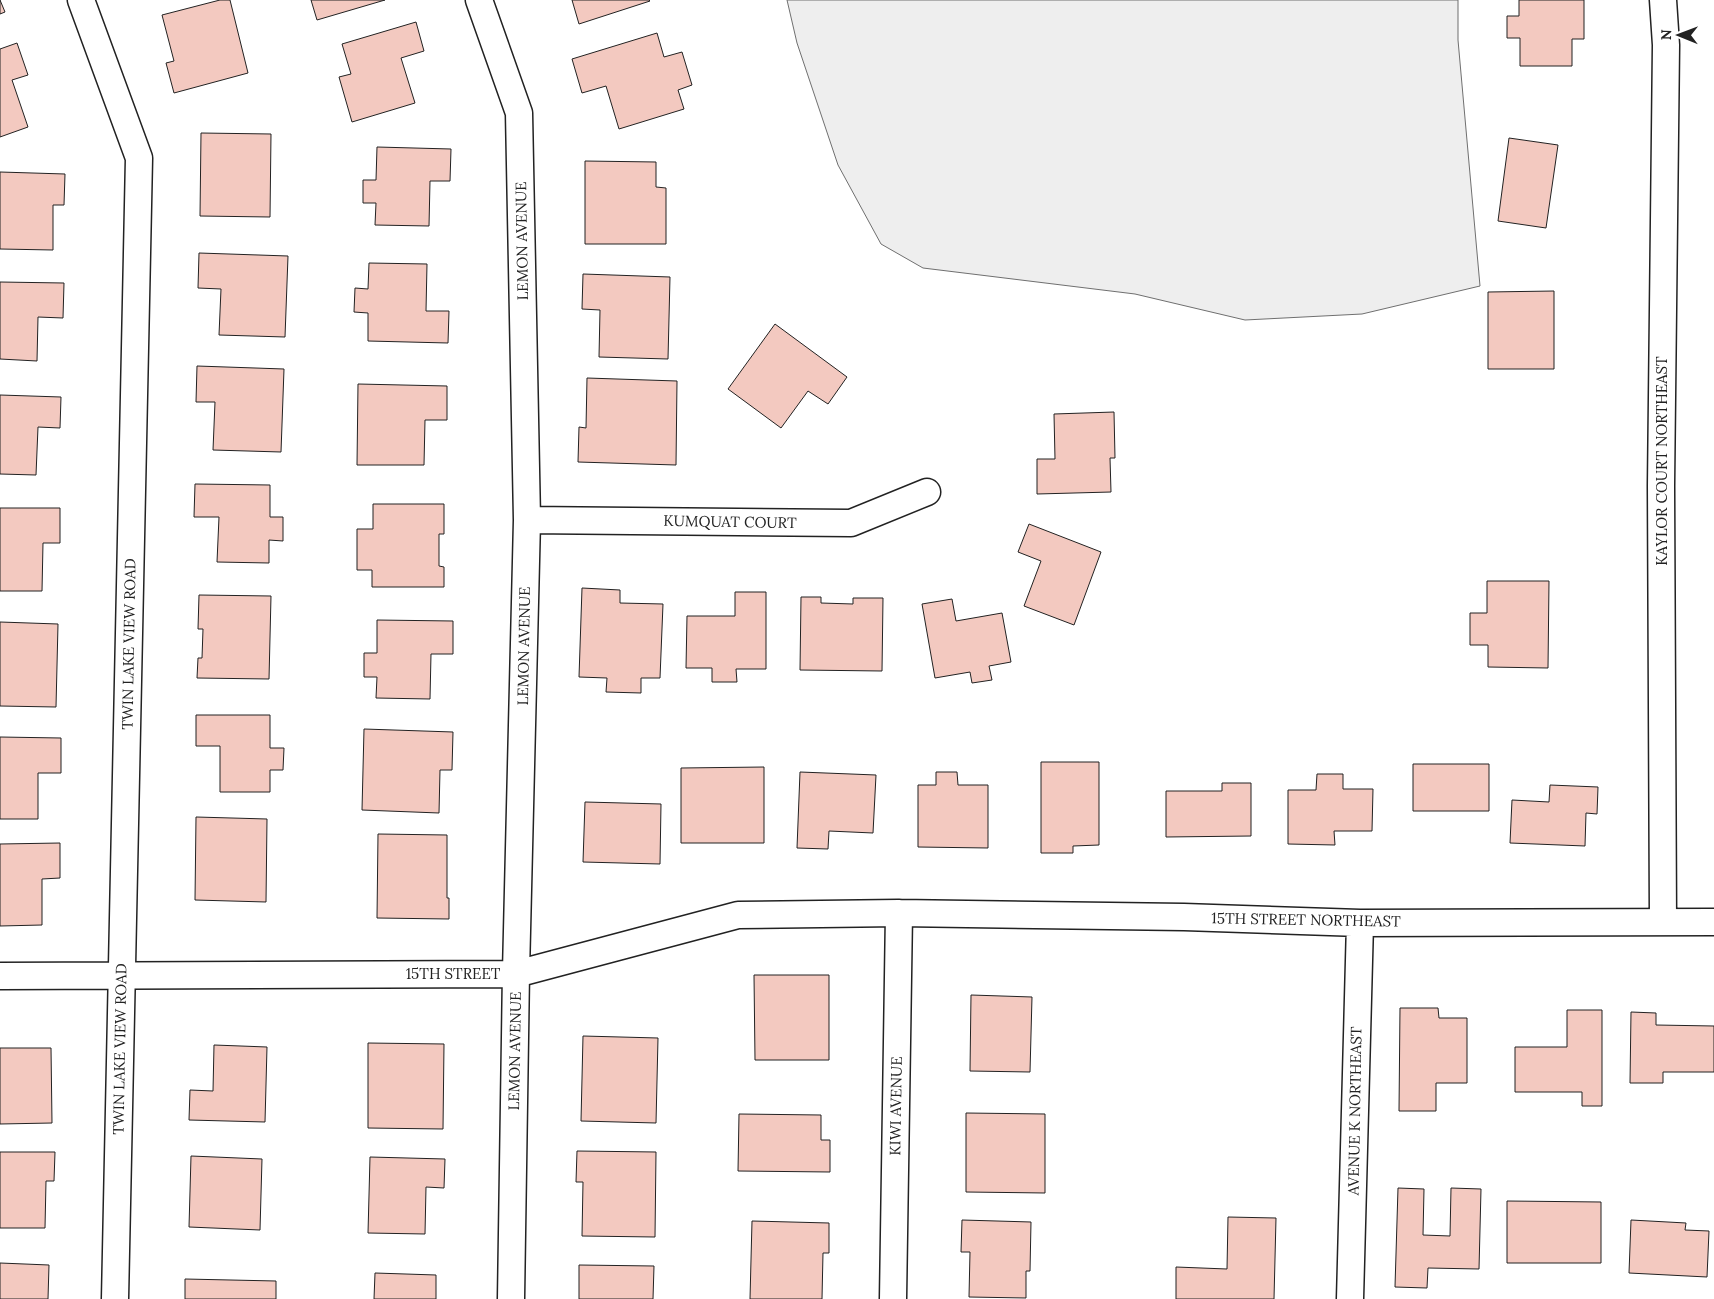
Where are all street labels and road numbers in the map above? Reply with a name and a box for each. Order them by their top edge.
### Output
street label: LEMON AVENUE [511,181,532,301]
street label: KAYLOR COURT NORTHEAST [1652,356,1671,566]
street label: KUMQUAT COURT [663,511,797,532]
street label: TWIN LAKE VIEW ROAD [118,558,139,730]
street label: LEMON AVENUE [513,586,534,706]
street label: 15TH STREET NORTHEAST [1211,908,1401,931]
street label: TWIN LAKE VIEW ROAD [109,963,130,1135]
street label: 15TH STREET [406,964,501,983]
street label: LEMON AVENUE [504,991,525,1111]
street label: AVENUE K NORTHEAST [1344,1026,1365,1197]
street label: KIWI AVENUE [885,1056,906,1156]

